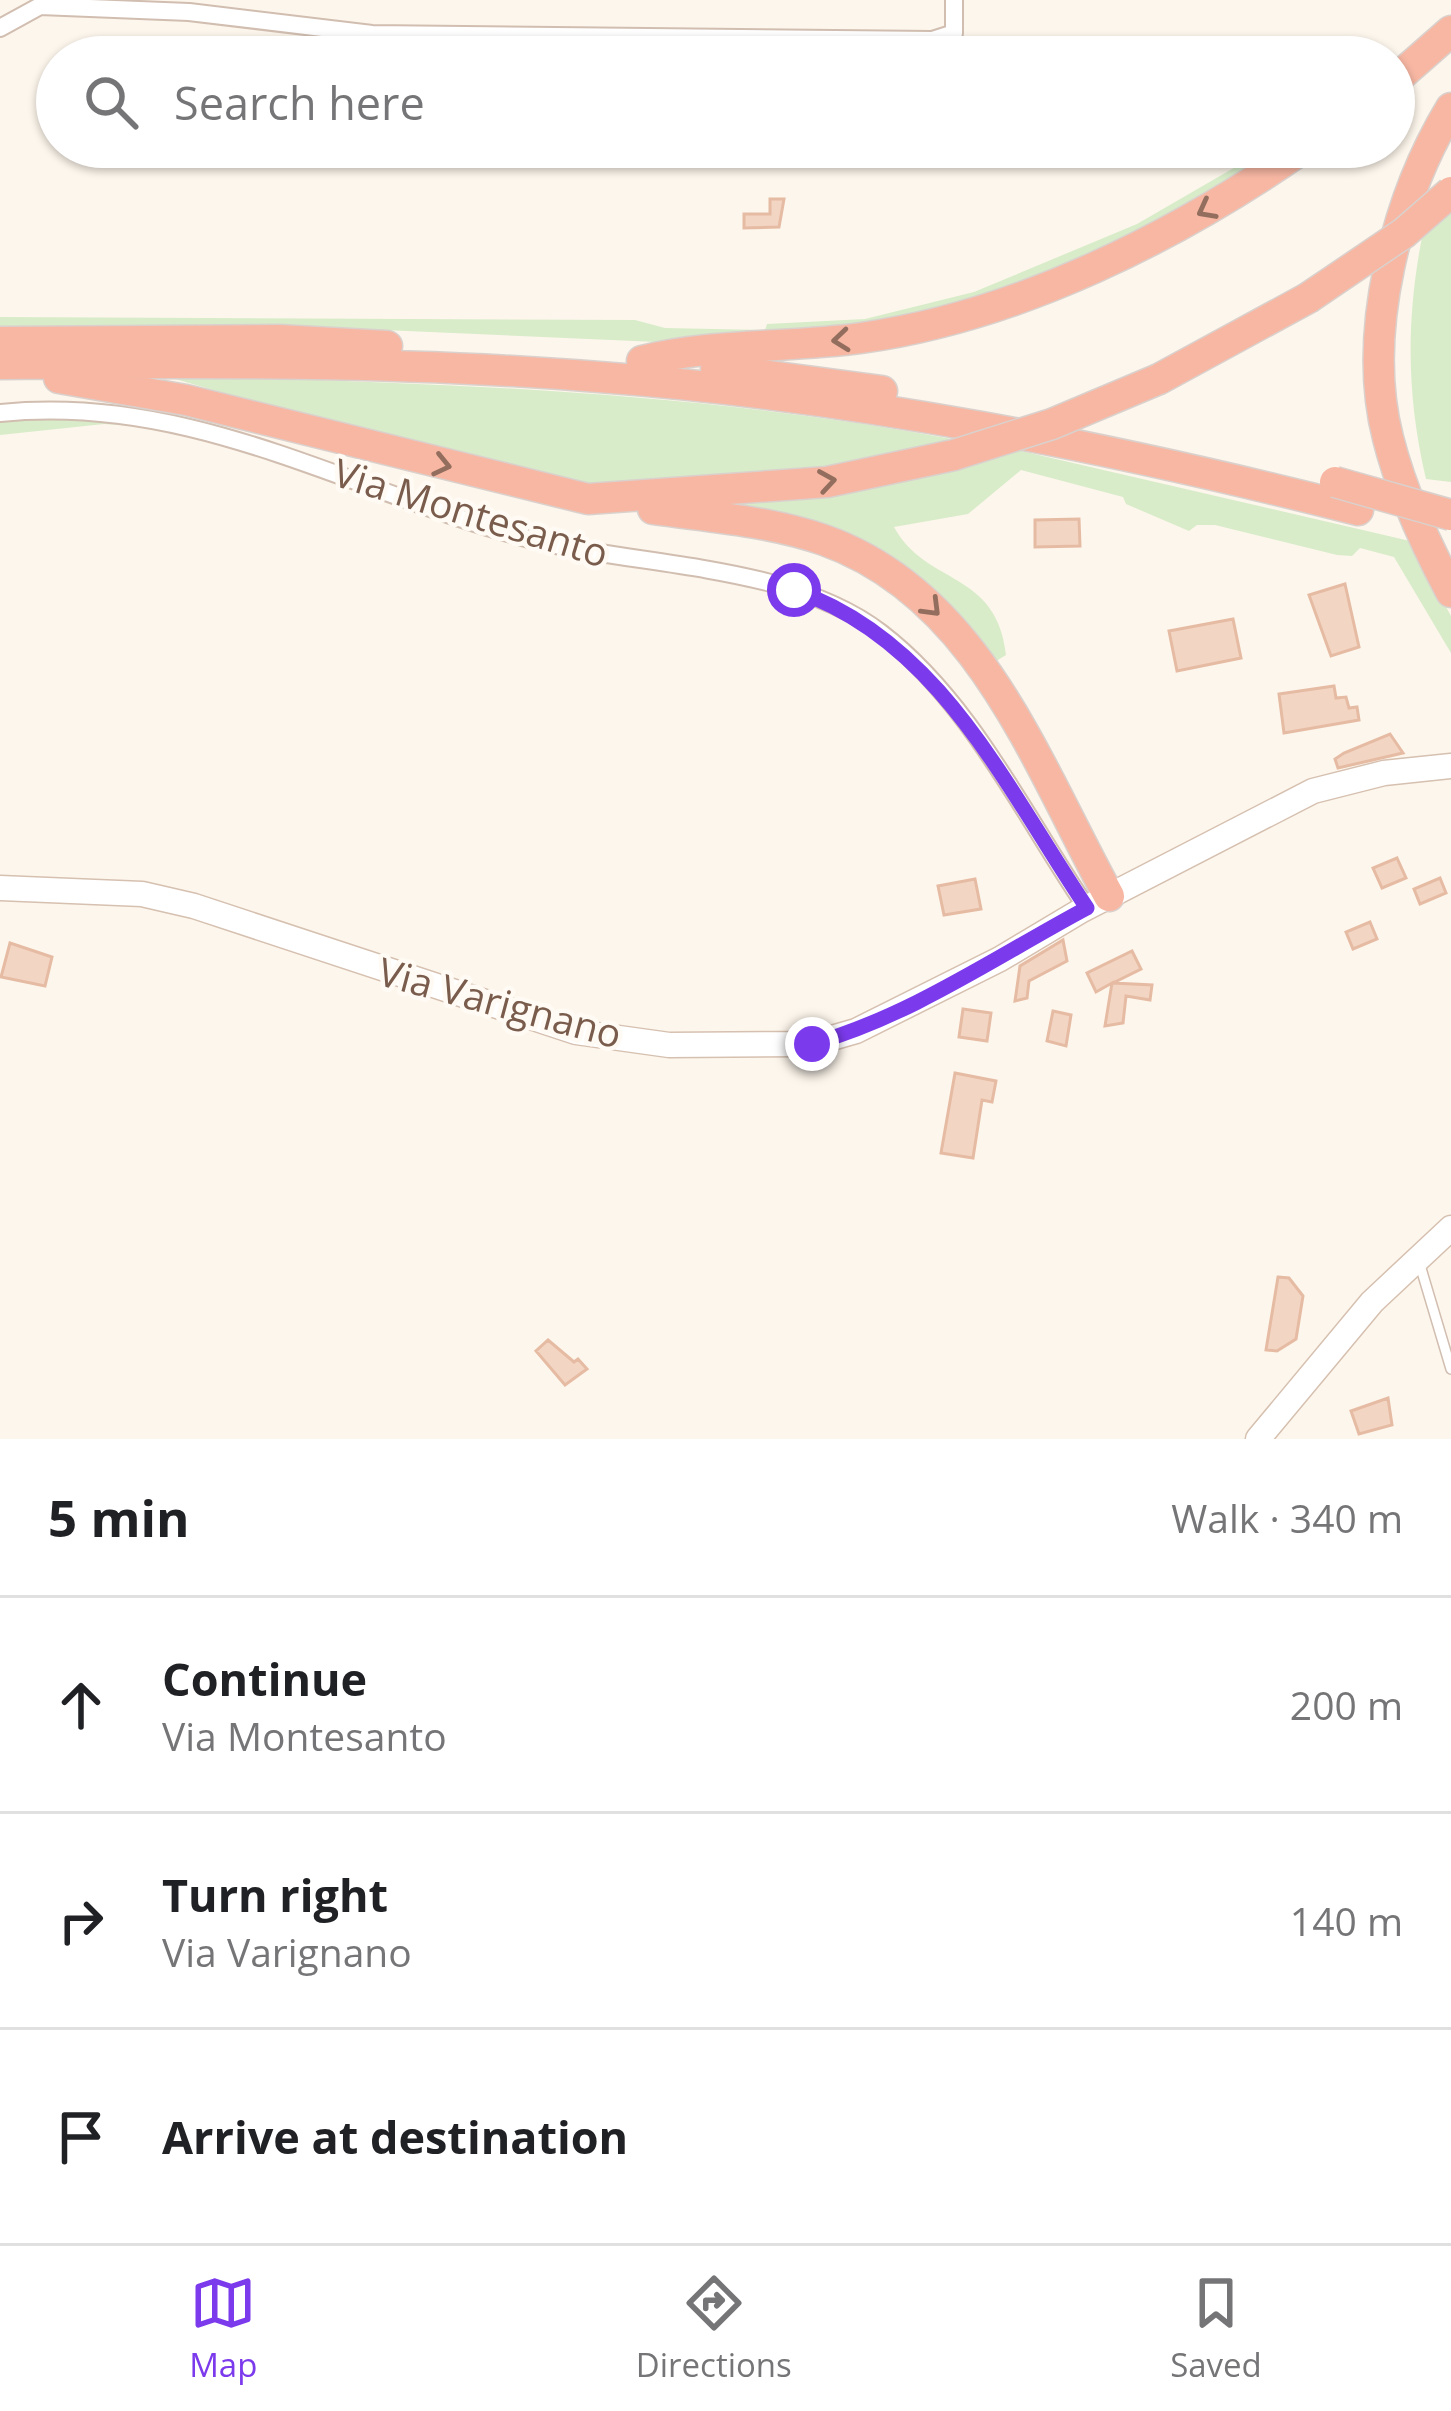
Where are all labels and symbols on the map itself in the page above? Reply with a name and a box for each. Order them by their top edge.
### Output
one-way arrow [1198,196,1219,219]
one-way arrow [831,327,850,352]
street label: Via Montesanto [328,445,615,579]
one-way arrow [432,451,452,476]
one-way arrow [817,469,837,494]
route start [767,563,821,617]
one-way arrow [918,594,940,616]
street label: Via Varignano [373,944,628,1059]
route end [785,1017,839,1071]

